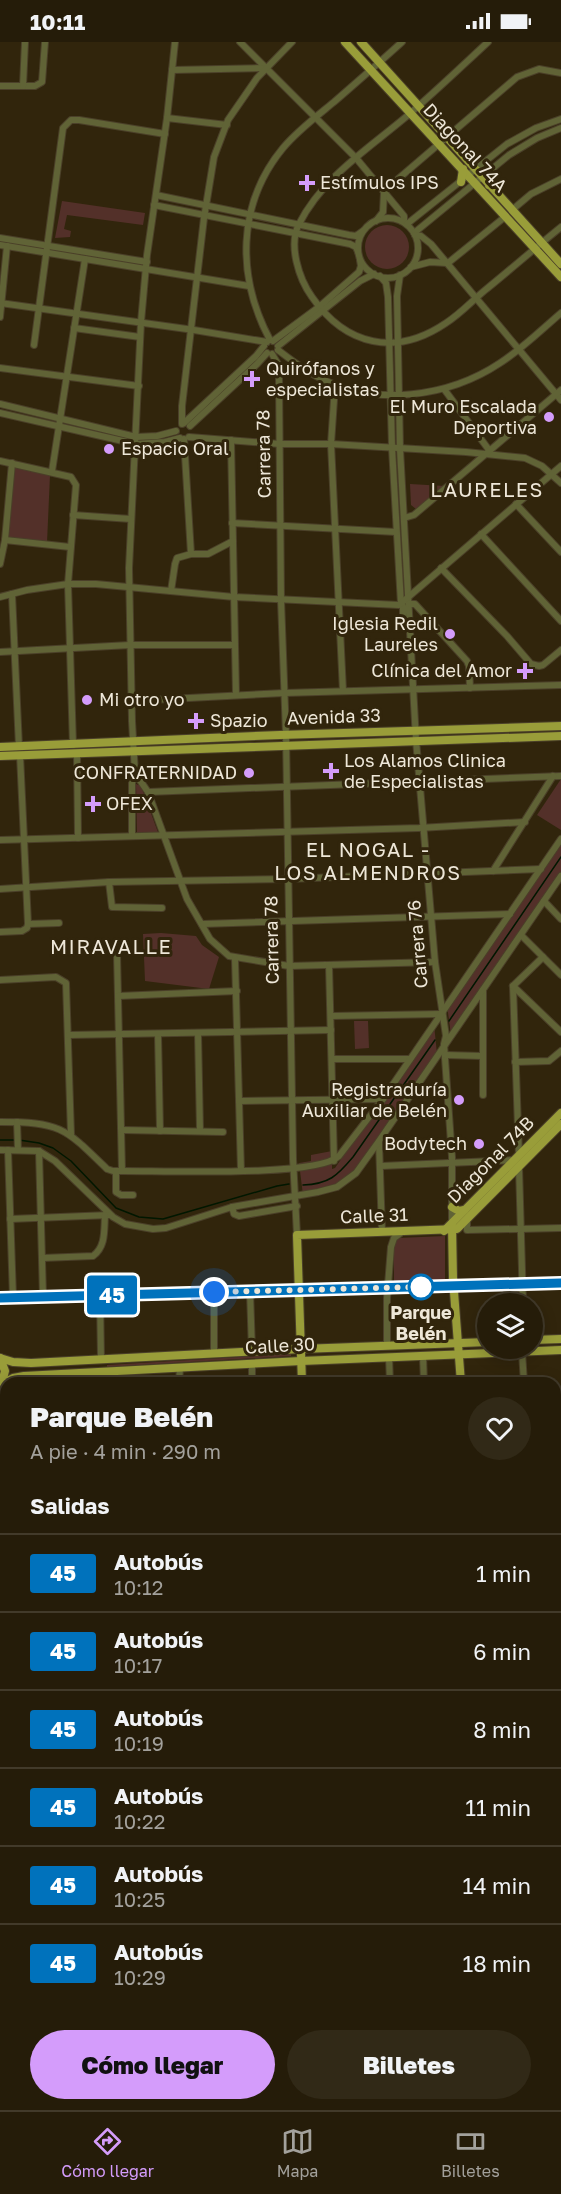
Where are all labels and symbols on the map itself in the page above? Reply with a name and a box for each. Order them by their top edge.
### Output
street label: Diagonal 74A [419,98,512,196]
place label: Estímulos IPS [320,171,439,193]
marker: Estímulos IPS [298,174,316,192]
place label: Quirófanos y especialistas [266,357,379,400]
marker: Quirófanos y especialistas [243,370,261,388]
place label: El Muro Escalada Deportiva [390,395,537,438]
street label: Carrera 78 [251,409,275,499]
marker: El Muro Escalada Deportiva [542,410,556,424]
place label: Espacio Oral [121,437,229,459]
marker: Espacio Oral [102,442,116,456]
district label: LAURELES [430,477,544,501]
place label: Iglesia Redil Laureles [332,612,438,655]
marker: Iglesia Redil Laureles [443,627,457,641]
place label: Clínica del Amor [371,659,512,681]
marker: Clínica del Amor [516,662,534,680]
place label: Mi otro yo [99,688,184,710]
marker: Mi otro yo [80,693,94,707]
street label: Avenida 33 [287,703,381,729]
place label: Spazio [210,709,268,731]
marker: Spazio [187,712,205,730]
place label: Los Alamos Clinica de Especialistas [344,749,506,792]
place label: CONFRATERNIDAD [74,761,237,783]
marker: Los Alamos Clinica de Especialistas [322,762,340,780]
marker: CONFRATERNIDAD [242,766,256,780]
place label: OFEX [106,792,153,814]
marker: OFEX [84,795,102,813]
district label: EL NOGAL - LOS ALMENDROS [274,837,462,884]
street label: Carrera 78 [259,895,283,985]
street label: Carrera 76 [402,899,432,989]
district label: MIRAVALLE [50,934,172,958]
place label: Registraduría Auxiliar de Belén [302,1078,447,1121]
marker: Registraduría Auxiliar de Belén [452,1093,466,1107]
street label: Diagonal 74B [442,1111,538,1207]
place label: Bodytech [384,1132,467,1154]
marker: Bodytech [472,1137,486,1151]
street label: Calle 31 [340,1203,409,1227]
marker: Parque Belén [408,1274,434,1300]
line badge: 45 [85,1276,139,1314]
your location [199,1277,229,1307]
place label: Parque Belén [390,1301,452,1344]
street label: Calle 30 [244,1332,316,1358]

